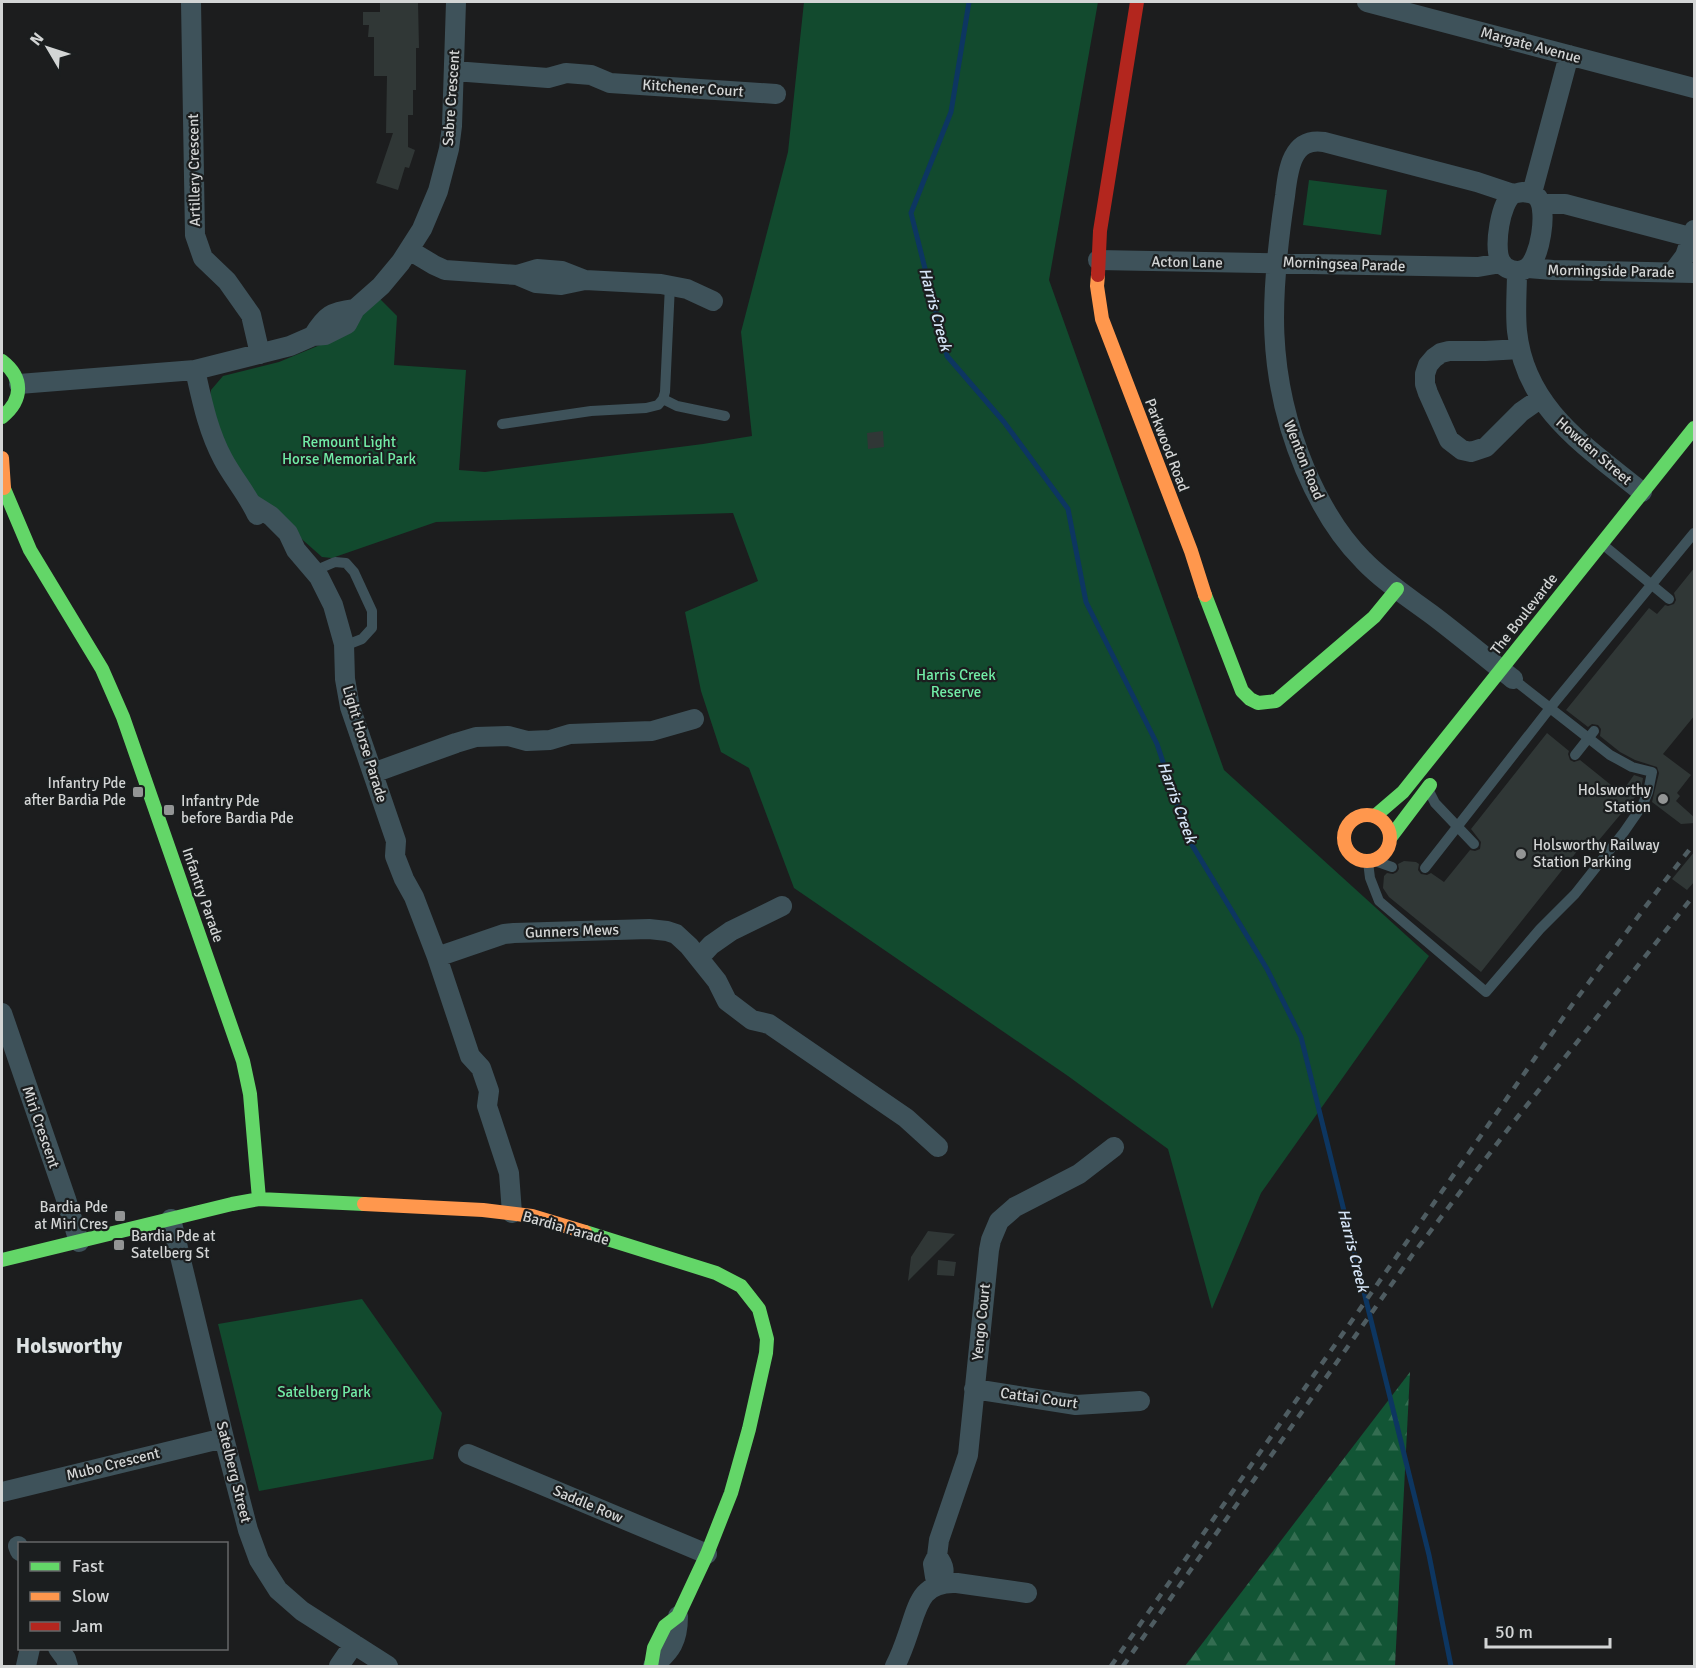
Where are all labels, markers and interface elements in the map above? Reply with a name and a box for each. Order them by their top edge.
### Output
north arrow [18,18,78,78]
street label: Margate Avenue [1479,23,1583,67]
text: N [26,29,48,50]
street label: Sabre Crescent [439,49,463,147]
street label: Kitchener Court [642,75,744,101]
street label: Artillery Crescent [184,113,204,227]
street label: Acton Lane [1151,252,1223,272]
street label: Morningsea Parade [1282,253,1406,275]
street label: Morningside Parade [1547,261,1675,281]
water label: Harris Creek [914,266,956,355]
street label: Parkwood Road [1141,396,1193,494]
street label: Howden Street [1552,413,1636,489]
street label: Wenton Road [1280,418,1328,503]
park label: Remount Light Horse Memorial Park [282,433,417,468]
street label: The Boulevarde [1487,570,1561,658]
park label: Harris Creek Reserve [916,666,996,701]
street label: Light Horse Parade [339,683,391,805]
water label: Harris Creek [1153,759,1202,848]
place label: Infantry Pde after Bardia Pde [24,774,126,809]
place label: Holsworthy Station [1578,781,1651,816]
marker: Infantry Pde after Bardia Pde [131,785,145,799]
place label: Infantry Pde before Bardia Pde [181,792,294,827]
marker: Holsworthy Station [1656,792,1670,806]
marker: Infantry Pde before Bardia Pde [162,803,176,817]
place label: Holsworthy Railway Station Parking [1533,836,1660,871]
street label: Infantry Parade [178,845,228,945]
marker: Holsworthy Railway Station Parking [1514,847,1528,861]
street label: Gunners Mews [525,920,620,942]
street label: Miri Crescent [19,1084,63,1170]
place label: Bardia Pde at Miri Cres [34,1198,108,1233]
street label: Bardia Parade [521,1207,611,1249]
water label: Harris Creek [1333,1207,1374,1296]
marker: Bardia Pde at Miri Cres [113,1209,127,1223]
place label: Bardia Pde at Satelberg St [131,1227,216,1262]
marker: Bardia Pde at Satelberg St [112,1238,126,1252]
street label: Yengo Court [968,1283,994,1361]
district label: Holsworthy [16,1333,123,1359]
park label: Satelberg Park [277,1383,371,1401]
street label: Cattai Court [999,1384,1079,1412]
street label: Satelberg Street [213,1419,255,1525]
street label: Mubo Crescent [64,1444,162,1484]
street label: Saddle Row [550,1481,626,1527]
legend [18,1542,228,1650]
text: Fast [72,1555,104,1577]
text: Slow [72,1585,109,1607]
scale bar [1486,1611,1610,1649]
text: Jam [72,1615,103,1637]
text: 50 m [1495,1621,1533,1643]

